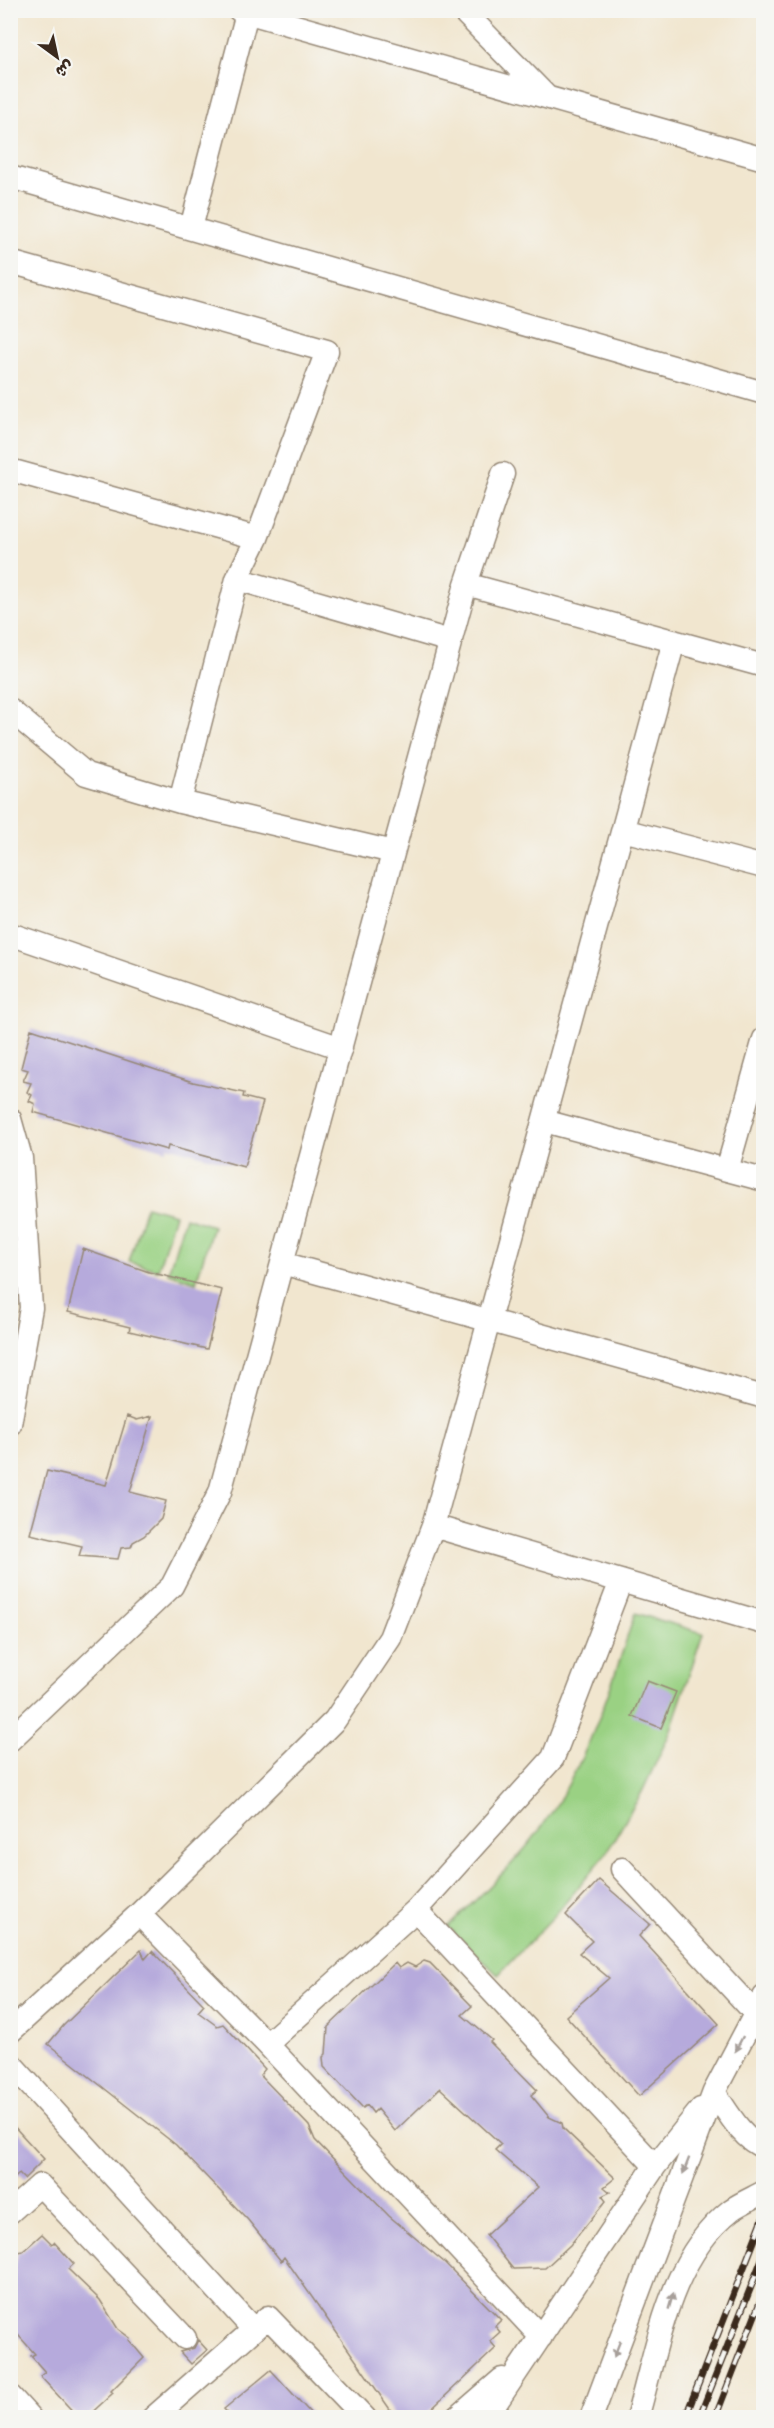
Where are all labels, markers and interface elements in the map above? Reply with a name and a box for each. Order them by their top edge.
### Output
north arrow [27,27,87,87]
text: ش [51,55,77,82]
one-way arrow [734,2036,744,2053]
one-way arrow [681,2157,690,2175]
one-way arrow [667,2292,676,2310]
one-way arrow [611,2340,621,2358]

